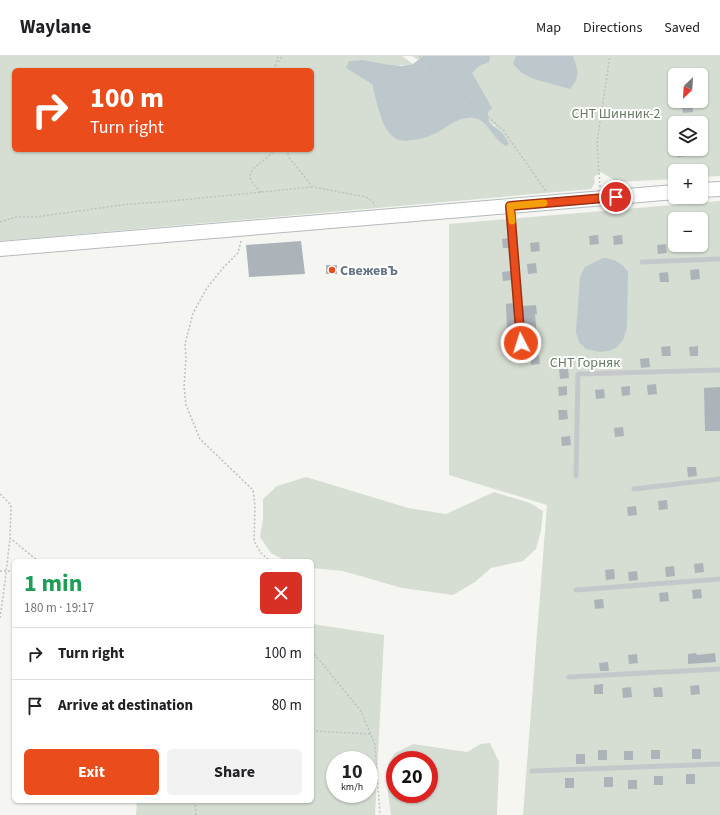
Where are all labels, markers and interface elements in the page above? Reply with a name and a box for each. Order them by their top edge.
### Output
text: Waylane [20,14,91,41]
text: Map [536,18,561,38]
text: Directions [583,18,642,38]
text: Saved [664,18,700,38]
north arrow [668,68,708,108]
map controls [668,68,708,252]
text: 100 m [90,78,164,118]
icon: right [24,84,76,136]
park label: СНТ Шинник-2 [571,104,661,124]
text: Turn right [90,115,164,140]
button: layers [668,116,708,156]
button: + [668,164,708,204]
pin [599,180,633,214]
icon: arrive [605,186,627,208]
button: − [668,212,708,252]
place label: СвежевЪ [340,261,398,281]
marker: СвежевЪ [327,265,337,275]
position arrow [500,322,542,364]
park label: СНТ Горняк [550,353,620,373]
text: 1 min [24,566,82,601]
button: close [260,572,302,614]
text: 180 m · 19:17 [24,599,94,617]
icon: right [24,643,46,665]
text: Turn right [58,643,124,664]
text: 100 m [264,643,302,664]
icon: arrive [24,695,46,717]
text: Arrive at destination [58,695,193,716]
text: 80 m [272,695,302,716]
button: Exit [24,749,159,795]
button: Share [167,749,302,795]
speed limit sign: 20 [386,751,438,803]
text: 10 [341,758,363,786]
text: km/h [341,780,363,794]

